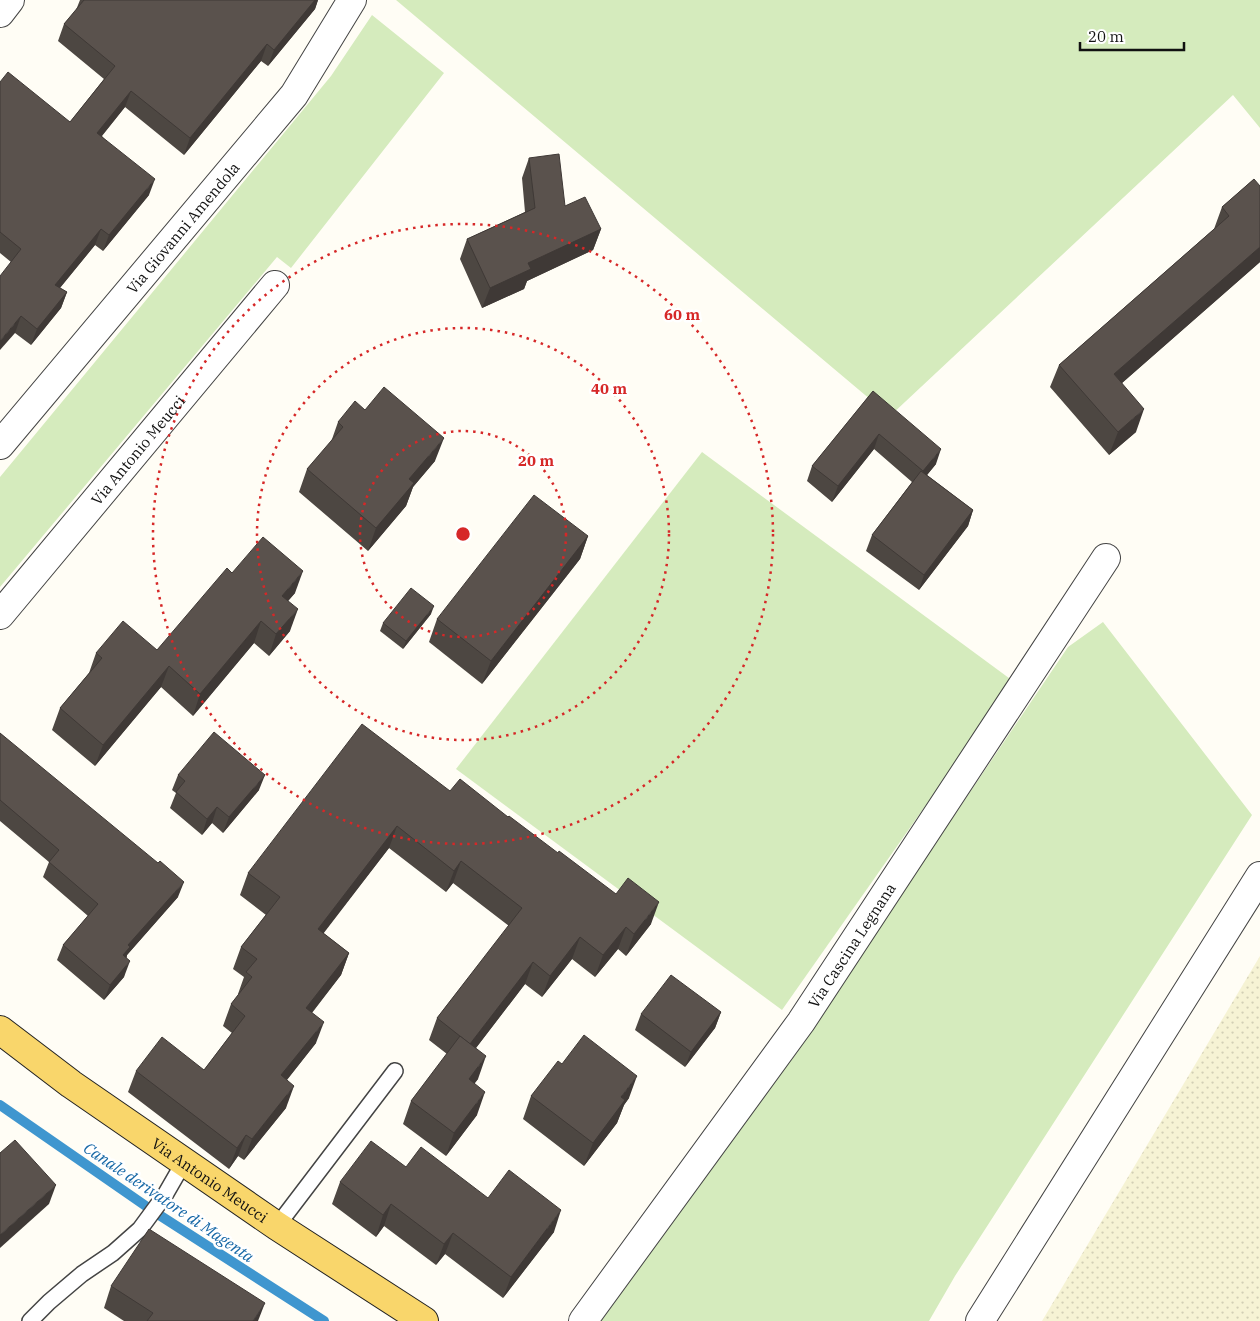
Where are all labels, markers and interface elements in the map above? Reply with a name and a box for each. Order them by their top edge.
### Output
scale bar [1080,20,1184,52]
text: 20 m [1088,27,1124,46]
street label: Via Giovanni Amendola [122,158,243,297]
text: 60 m [664,305,700,324]
text: 40 m [591,379,627,398]
street label: Via Antonio Meucci [87,391,189,508]
text: 20 m [518,451,554,470]
centre of rings [454,525,472,543]
street label: Via Cascina Legnana [804,879,899,1011]
street label: Via Antonio Meucci [148,1133,272,1227]
water label: Canale derivatore di Magenta [80,1137,258,1267]

